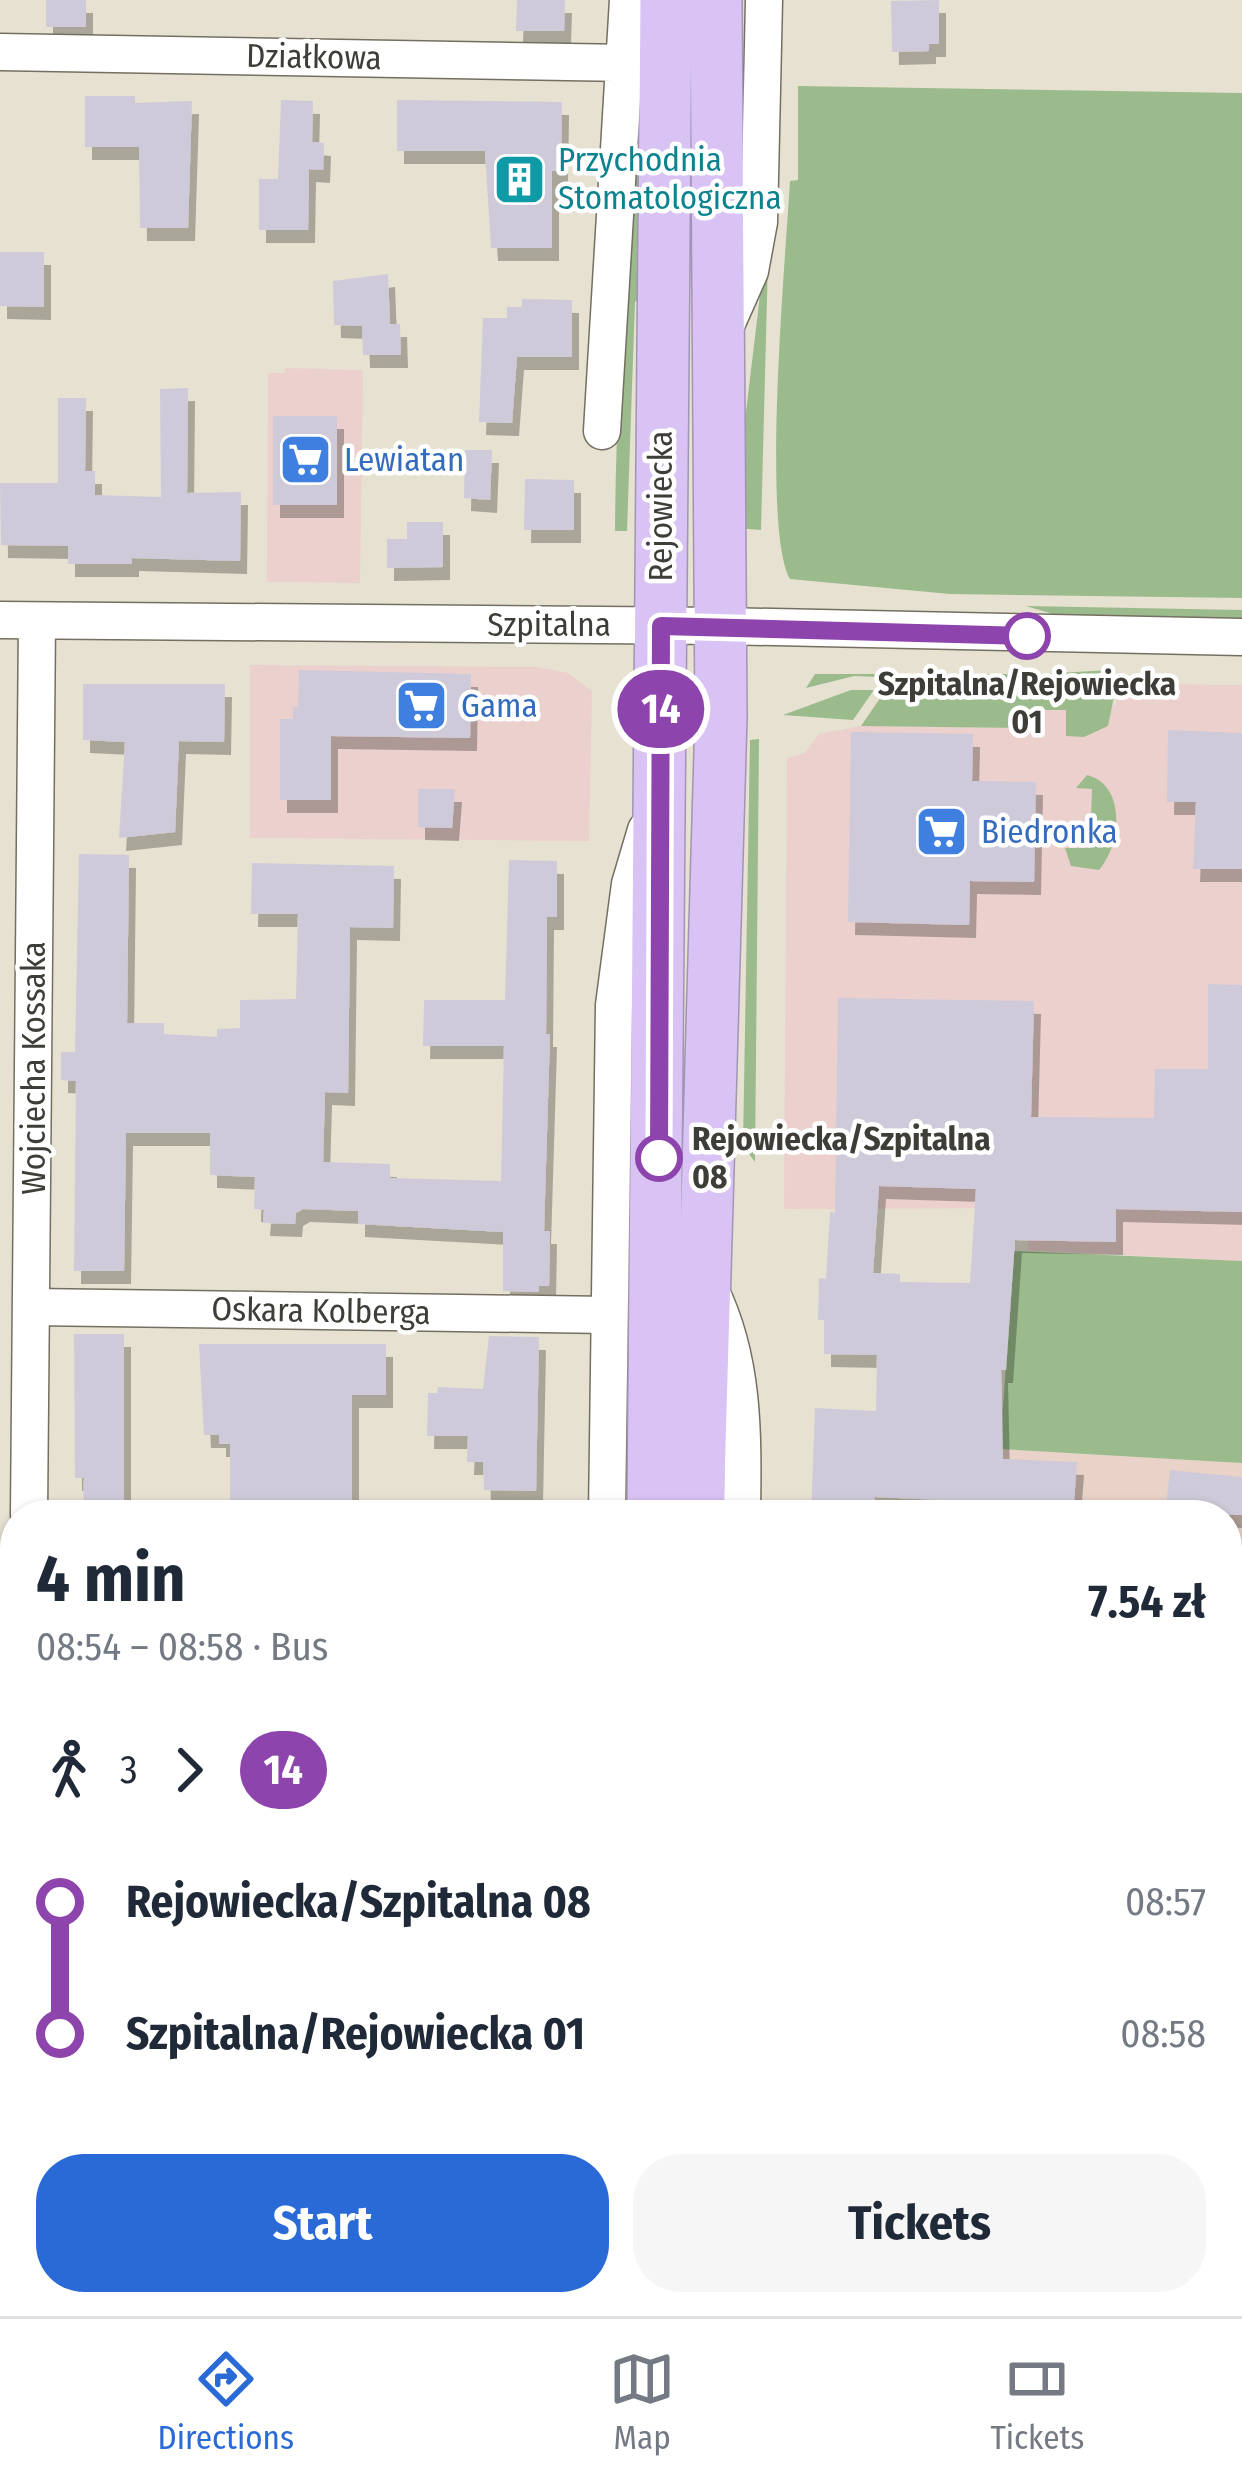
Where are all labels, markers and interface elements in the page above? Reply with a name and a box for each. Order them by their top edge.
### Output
street label: Działkowa [246,36,382,78]
place label: Przychodnia Stomatologiczna [558,140,782,218]
building icon: Przychodnia Stomatologiczna [491,151,547,207]
street label: Rejowiecka [641,431,681,581]
supermarket icon: Lewiatan [277,432,333,488]
place label: Lewiatan [344,440,464,480]
street label: Szpitalna [487,605,611,645]
marker: Szpitalna/Rejowiecka 01 [1005,614,1049,658]
place label: Szpitalna/Rejowiecka 01 [878,664,1176,742]
line badge: 14 [607,670,715,748]
supermarket icon: Gama [394,678,450,734]
text: 14 [641,684,681,734]
place label: Gama [461,686,538,726]
supermarket icon: Biedronka [914,804,970,860]
place label: Biedronka [981,812,1118,852]
street label: Wojciecha Kossaka [14,941,54,1195]
place label: Rejowiecka/Szpitalna 08 [692,1119,991,1197]
marker: Rejowiecka/Szpitalna 08 [637,1136,681,1180]
street label: Oskara Kolberga [211,1289,431,1333]
text: 4 min [36,1539,186,1618]
text: 7.54 zł [1088,1575,1206,1629]
text: 08:54 – 08:58 · Bus [36,1624,328,1670]
icon: walk [36,1737,102,1803]
icon: forward [156,1737,222,1803]
text: 14 [264,1745,303,1795]
text: 3 [120,1747,138,1793]
text: Rejowiecka/Szpitalna 08 [126,1875,591,1929]
text: 08:57 [1125,1879,1206,1925]
text: Szpitalna/Rejowiecka 01 [126,2007,585,2061]
text: 08:58 [1120,2011,1206,2057]
button: Start [36,2154,609,2292]
button: Tickets [633,2154,1206,2292]
tab: Directions [158,2346,294,2458]
tab: Map [609,2346,675,2458]
tab: Tickets [990,2346,1084,2458]

